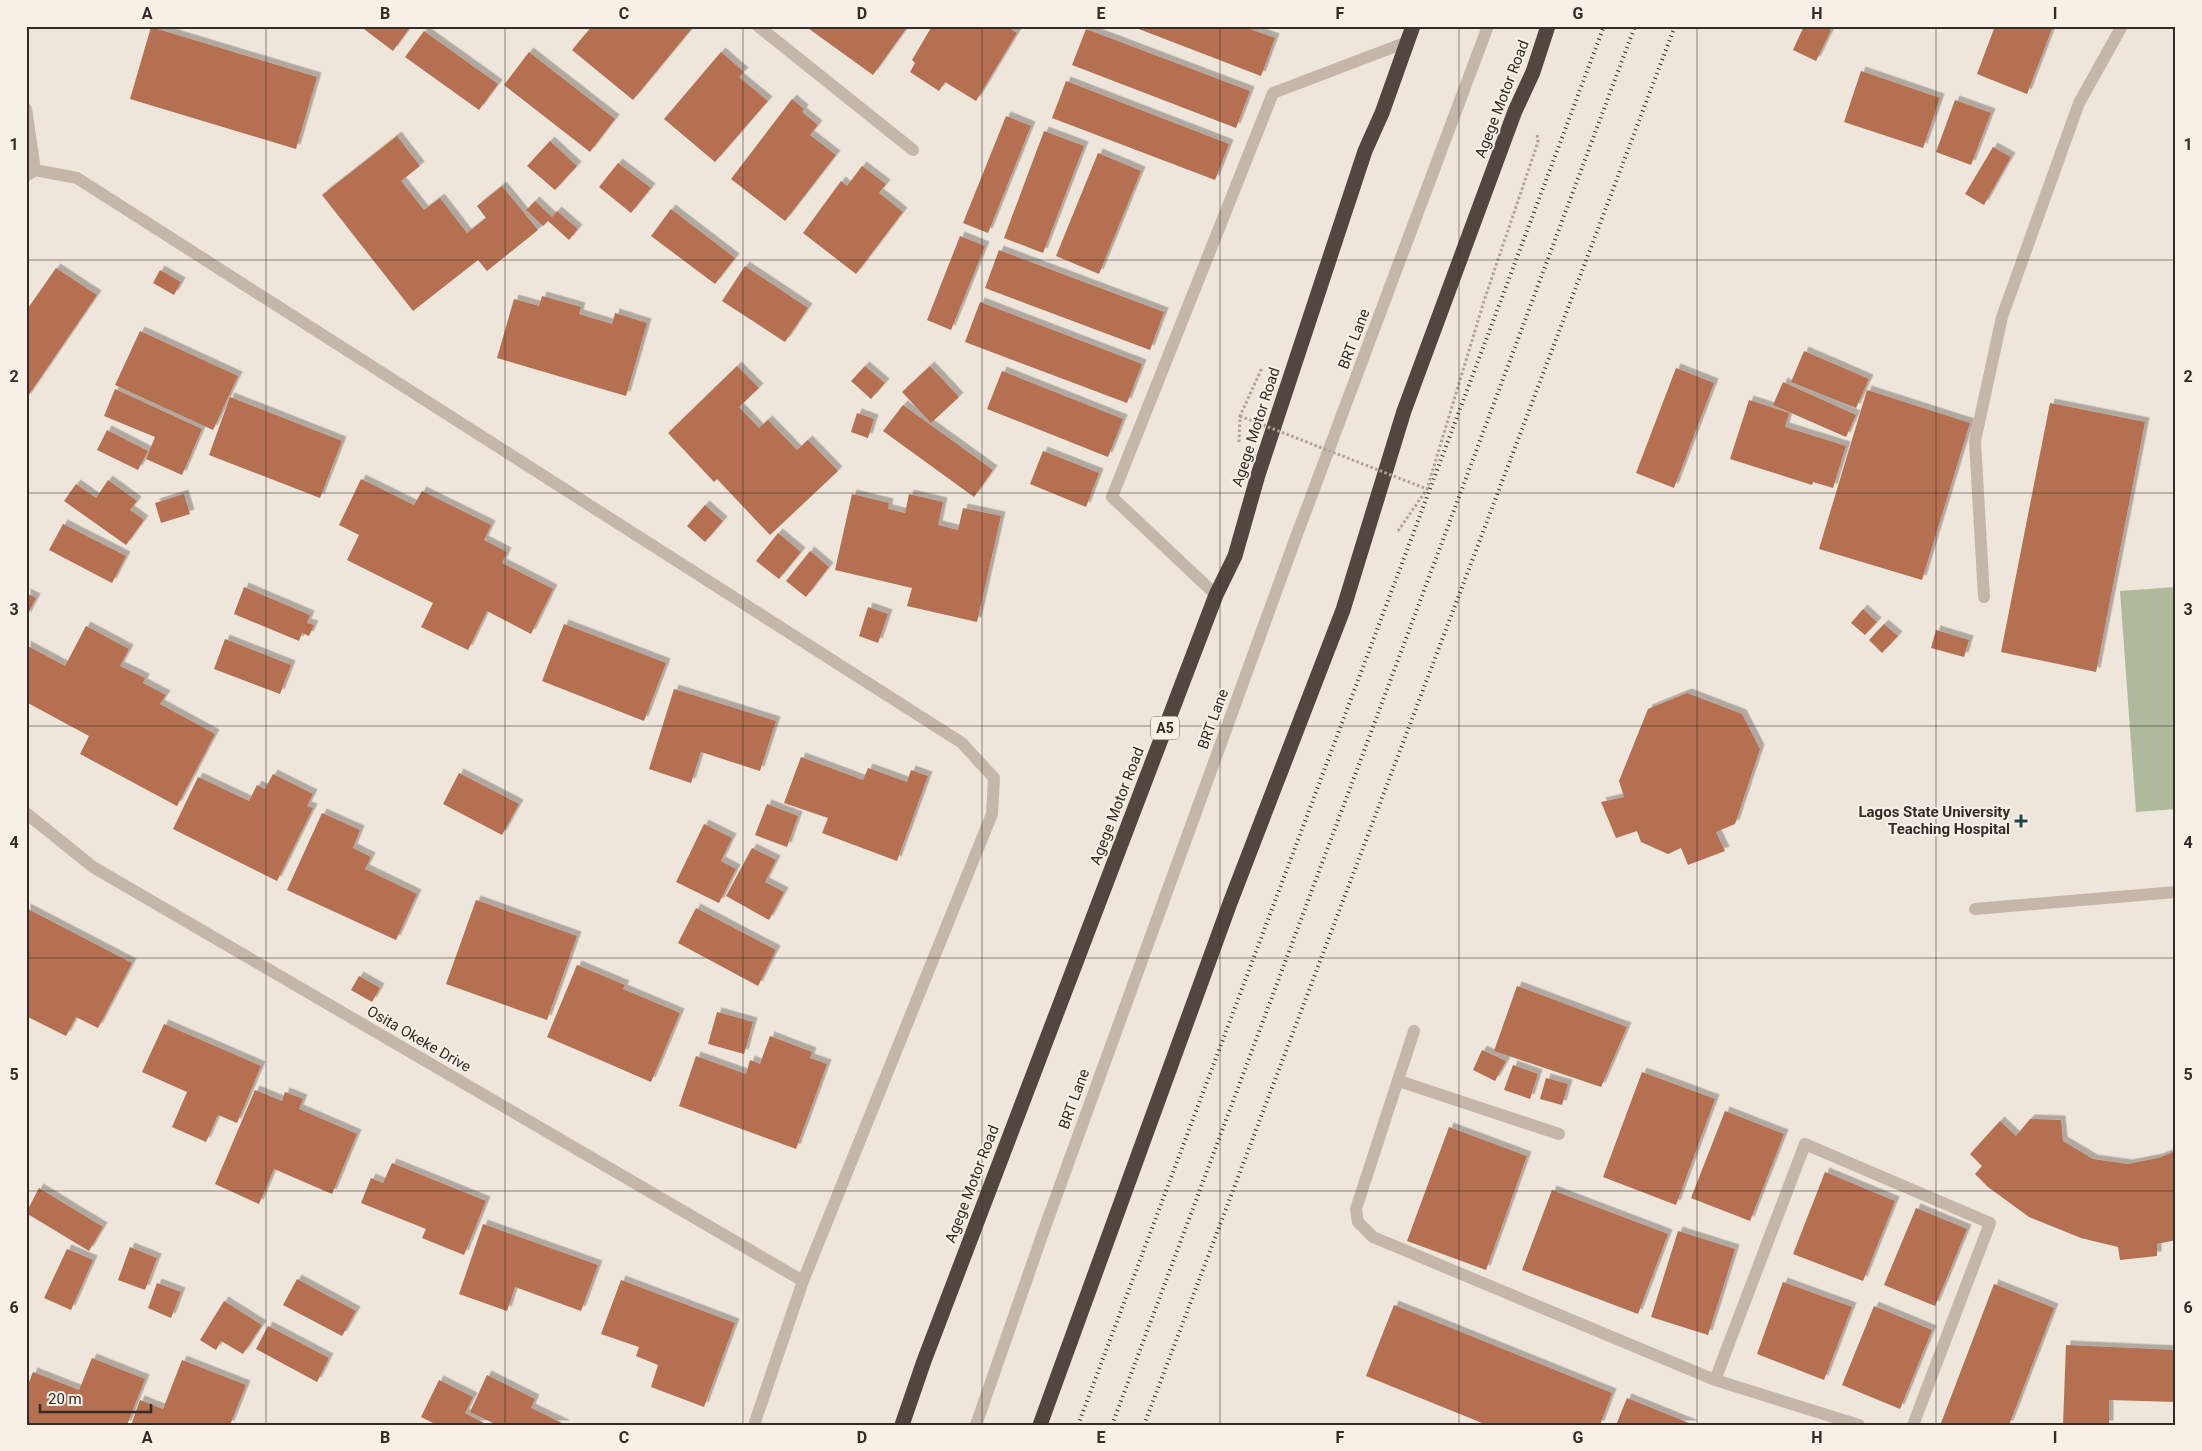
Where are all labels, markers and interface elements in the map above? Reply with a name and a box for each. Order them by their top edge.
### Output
text: A [142,4,153,23]
text: B [380,4,390,23]
text: C [619,4,629,23]
text: D [857,4,867,23]
text: E [1097,4,1106,23]
text: F [1336,4,1345,23]
text: G [1573,4,1584,23]
text: H [1811,4,1823,23]
text: I [2053,4,2057,23]
street label: Agege Motor Road [1471,38,1533,160]
text: 1 [9,135,19,154]
text: 1 [2183,135,2193,154]
street label: BRT Lane [1334,306,1374,372]
street label: Agege Motor Road [1228,365,1284,489]
text: 2 [9,367,19,386]
text: 2 [2183,367,2193,386]
text: 3 [9,600,19,619]
text: 3 [2183,600,2193,619]
street label: BRT Lane [1194,686,1232,752]
road number: A5 [1151,716,1179,740]
street label: Agege Motor Road [1086,745,1148,867]
place label: Lagos State University Teaching Hospital [1858,803,2010,838]
marker: Lagos State University Teaching Hospital [2014,814,2028,828]
text: 4 [9,833,19,852]
text: 4 [2183,833,2193,852]
street label: Osita Okeke Drive [364,1002,474,1076]
text: 5 [9,1065,19,1084]
text: 5 [2183,1065,2193,1084]
street label: BRT Lane [1055,1066,1093,1132]
street label: Agege Motor Road [941,1123,1003,1245]
text: 6 [9,1298,19,1317]
text: 6 [2183,1298,2193,1317]
scale bar [40,1381,151,1413]
text: 20 m [48,1390,82,1408]
text: A [142,1428,153,1447]
text: B [380,1428,390,1447]
text: C [619,1428,629,1447]
text: D [857,1428,867,1447]
text: E [1097,1428,1106,1447]
text: F [1336,1428,1345,1447]
text: G [1573,1428,1584,1447]
text: H [1811,1428,1823,1447]
text: I [2053,1428,2057,1447]

